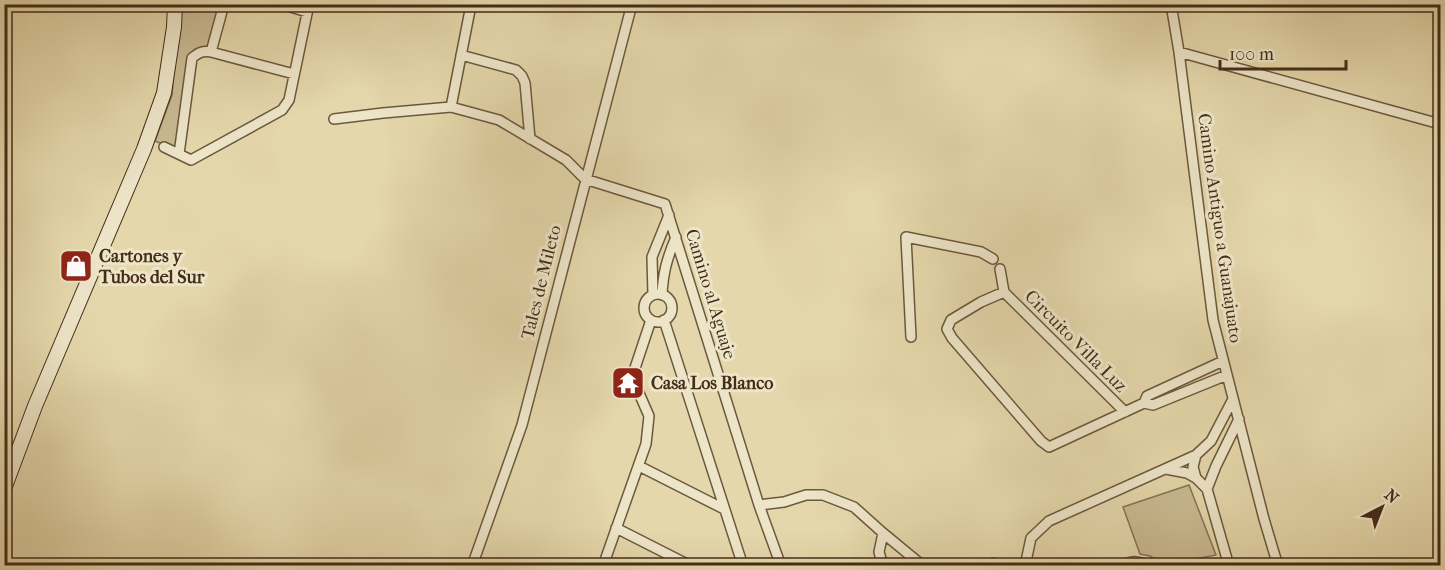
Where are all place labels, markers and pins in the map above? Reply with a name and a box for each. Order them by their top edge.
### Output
place label: Cartones y Tubos del Sur [98,246,205,288]
shop icon: Cartones y Tubos del Sur [58,248,94,284]
temple icon: Casa Los Blanco [610,365,646,401]
place label: Casa Los Blanco [651,373,773,394]

